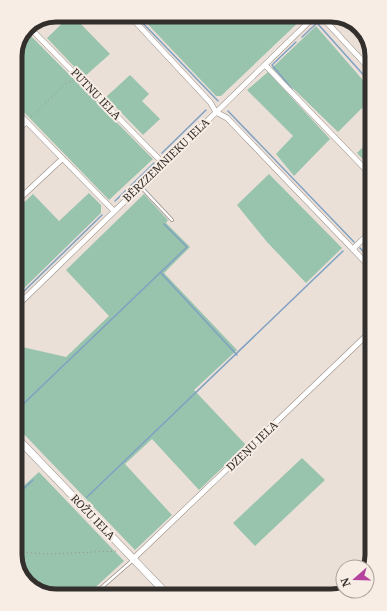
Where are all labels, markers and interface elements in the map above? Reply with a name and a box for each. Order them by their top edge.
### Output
street label: PUTNU IELA [68,65,125,123]
street label: BĒRZZEMNIEKU IELA [119,114,212,205]
street label: DZEŅU IELA [223,417,281,474]
street label: ROŽU IELA [68,491,119,543]
north arrow [335,559,375,599]
text: N [336,576,354,589]

